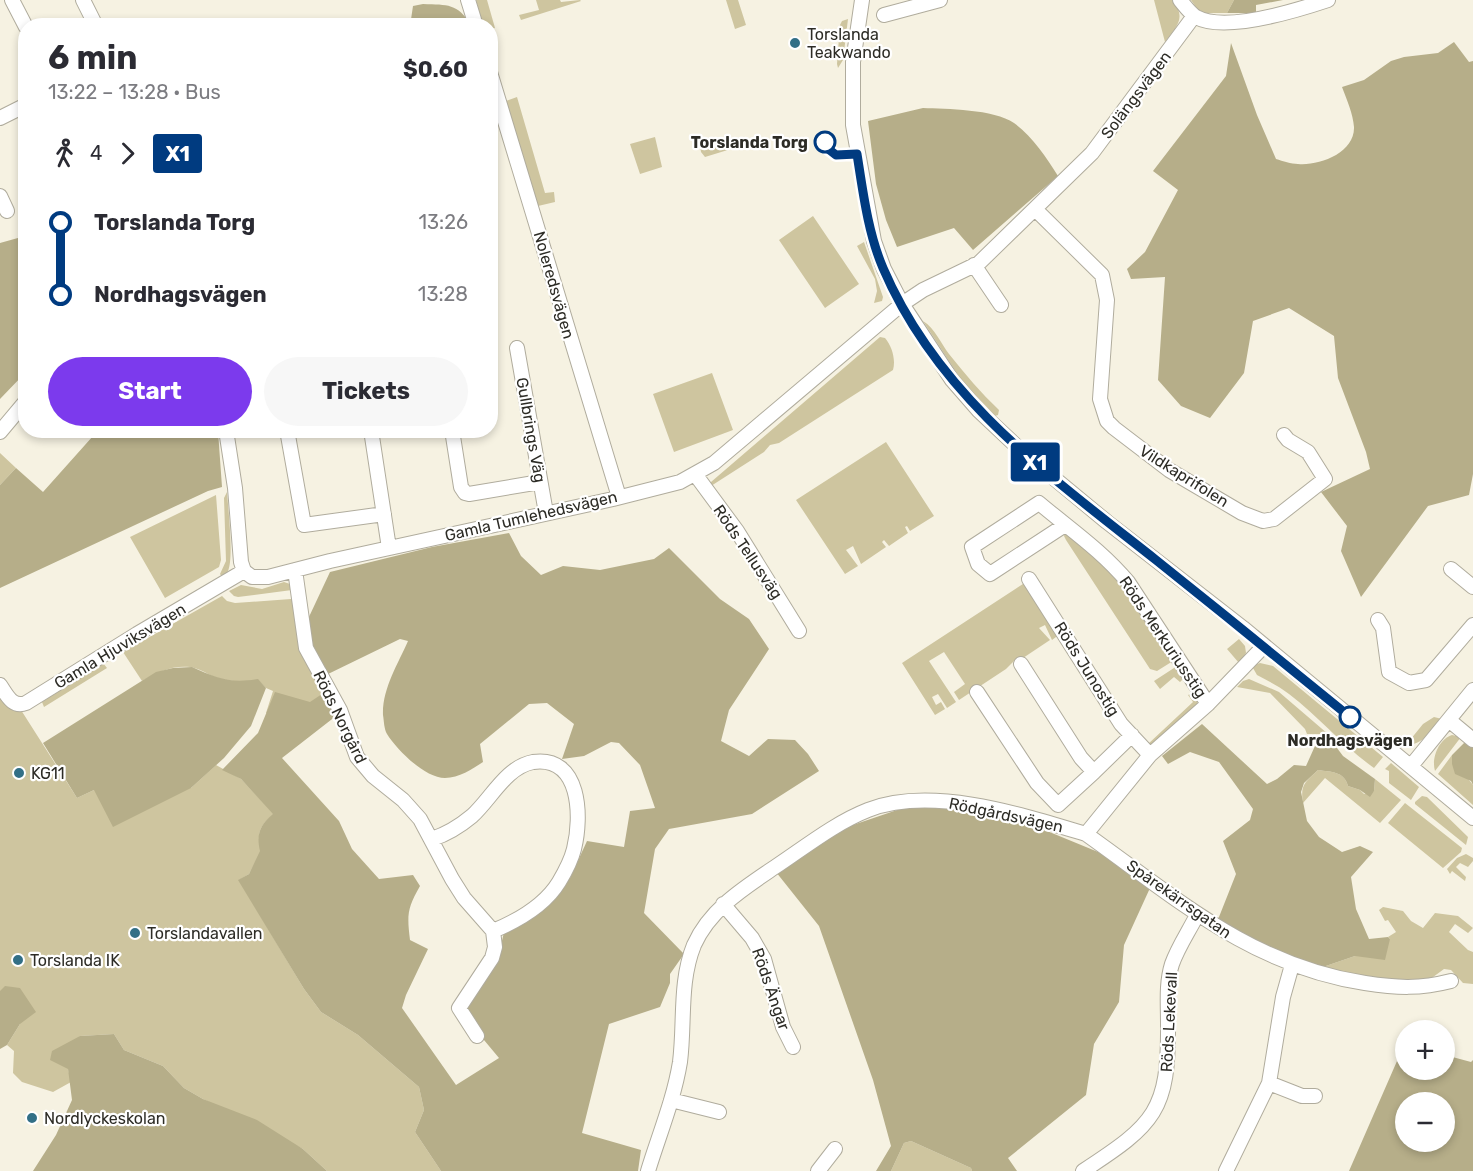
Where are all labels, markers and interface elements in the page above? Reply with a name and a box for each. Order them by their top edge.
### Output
place label: Torslanda Teakwando [807,25,891,62]
marker: Torslanda Teakwando [788,36,802,50]
text: 6 min [48,38,137,77]
street label: Solängsvägen [1097,48,1175,142]
text: $0.60 [403,56,468,83]
text: 13:22 – 13:28 · Bus [48,80,221,104]
marker: Torslanda Torg [814,131,836,153]
place label: Torslanda Torg [691,133,808,152]
icon: walk [48,137,81,170]
icon: forward [111,137,144,170]
text: 4 [90,141,102,165]
text: X1 [165,141,190,166]
text: Torslanda Torg [94,209,255,236]
text: 13:26 [419,210,468,234]
street label: Noleredsvägen [530,229,578,341]
text: Nordhagsvägen [94,281,267,308]
text: 13:28 [418,282,468,306]
button: Start [48,357,252,426]
button: Tickets [264,357,468,426]
street label: Gullbrings Väg [512,376,550,484]
street label: Vildkaprifolen [1136,441,1232,511]
line badge: X1 [1008,442,1062,482]
text: X1 [1023,450,1047,475]
street label: Gamla Tumlehedsvägen [443,487,619,545]
street label: Röds Tellusväg [709,501,787,603]
street label: Röds Merkuriusstig [1115,573,1211,701]
street label: Gamla Hjuviksvägen [51,599,189,693]
street label: Röds Junostig [1050,618,1124,720]
street label: Röds Norgård [309,667,371,767]
marker: Nordhagsvägen [1339,706,1361,728]
place label: Nordhagsvägen [1287,731,1413,750]
place label: KG11 [31,764,65,783]
marker: KG11 [12,766,26,780]
street label: Rödgårdsvägen [947,794,1065,836]
street label: Spårekärrsgatan [1123,856,1235,942]
place label: Torslandavallen [147,924,263,943]
marker: Torslandavallen [128,926,142,940]
street label: Röds Ängar [748,945,794,1033]
place label: Torslanda IK [30,951,120,970]
marker: Torslanda IK [11,953,25,967]
street label: Röds Lekevall [1157,971,1181,1073]
map controls [1395,1020,1455,1152]
button: + [1395,1020,1455,1080]
button: − [1395,1092,1455,1152]
place label: Nordlyckeskolan [44,1109,165,1128]
marker: Nordlyckeskolan [25,1111,39,1125]

